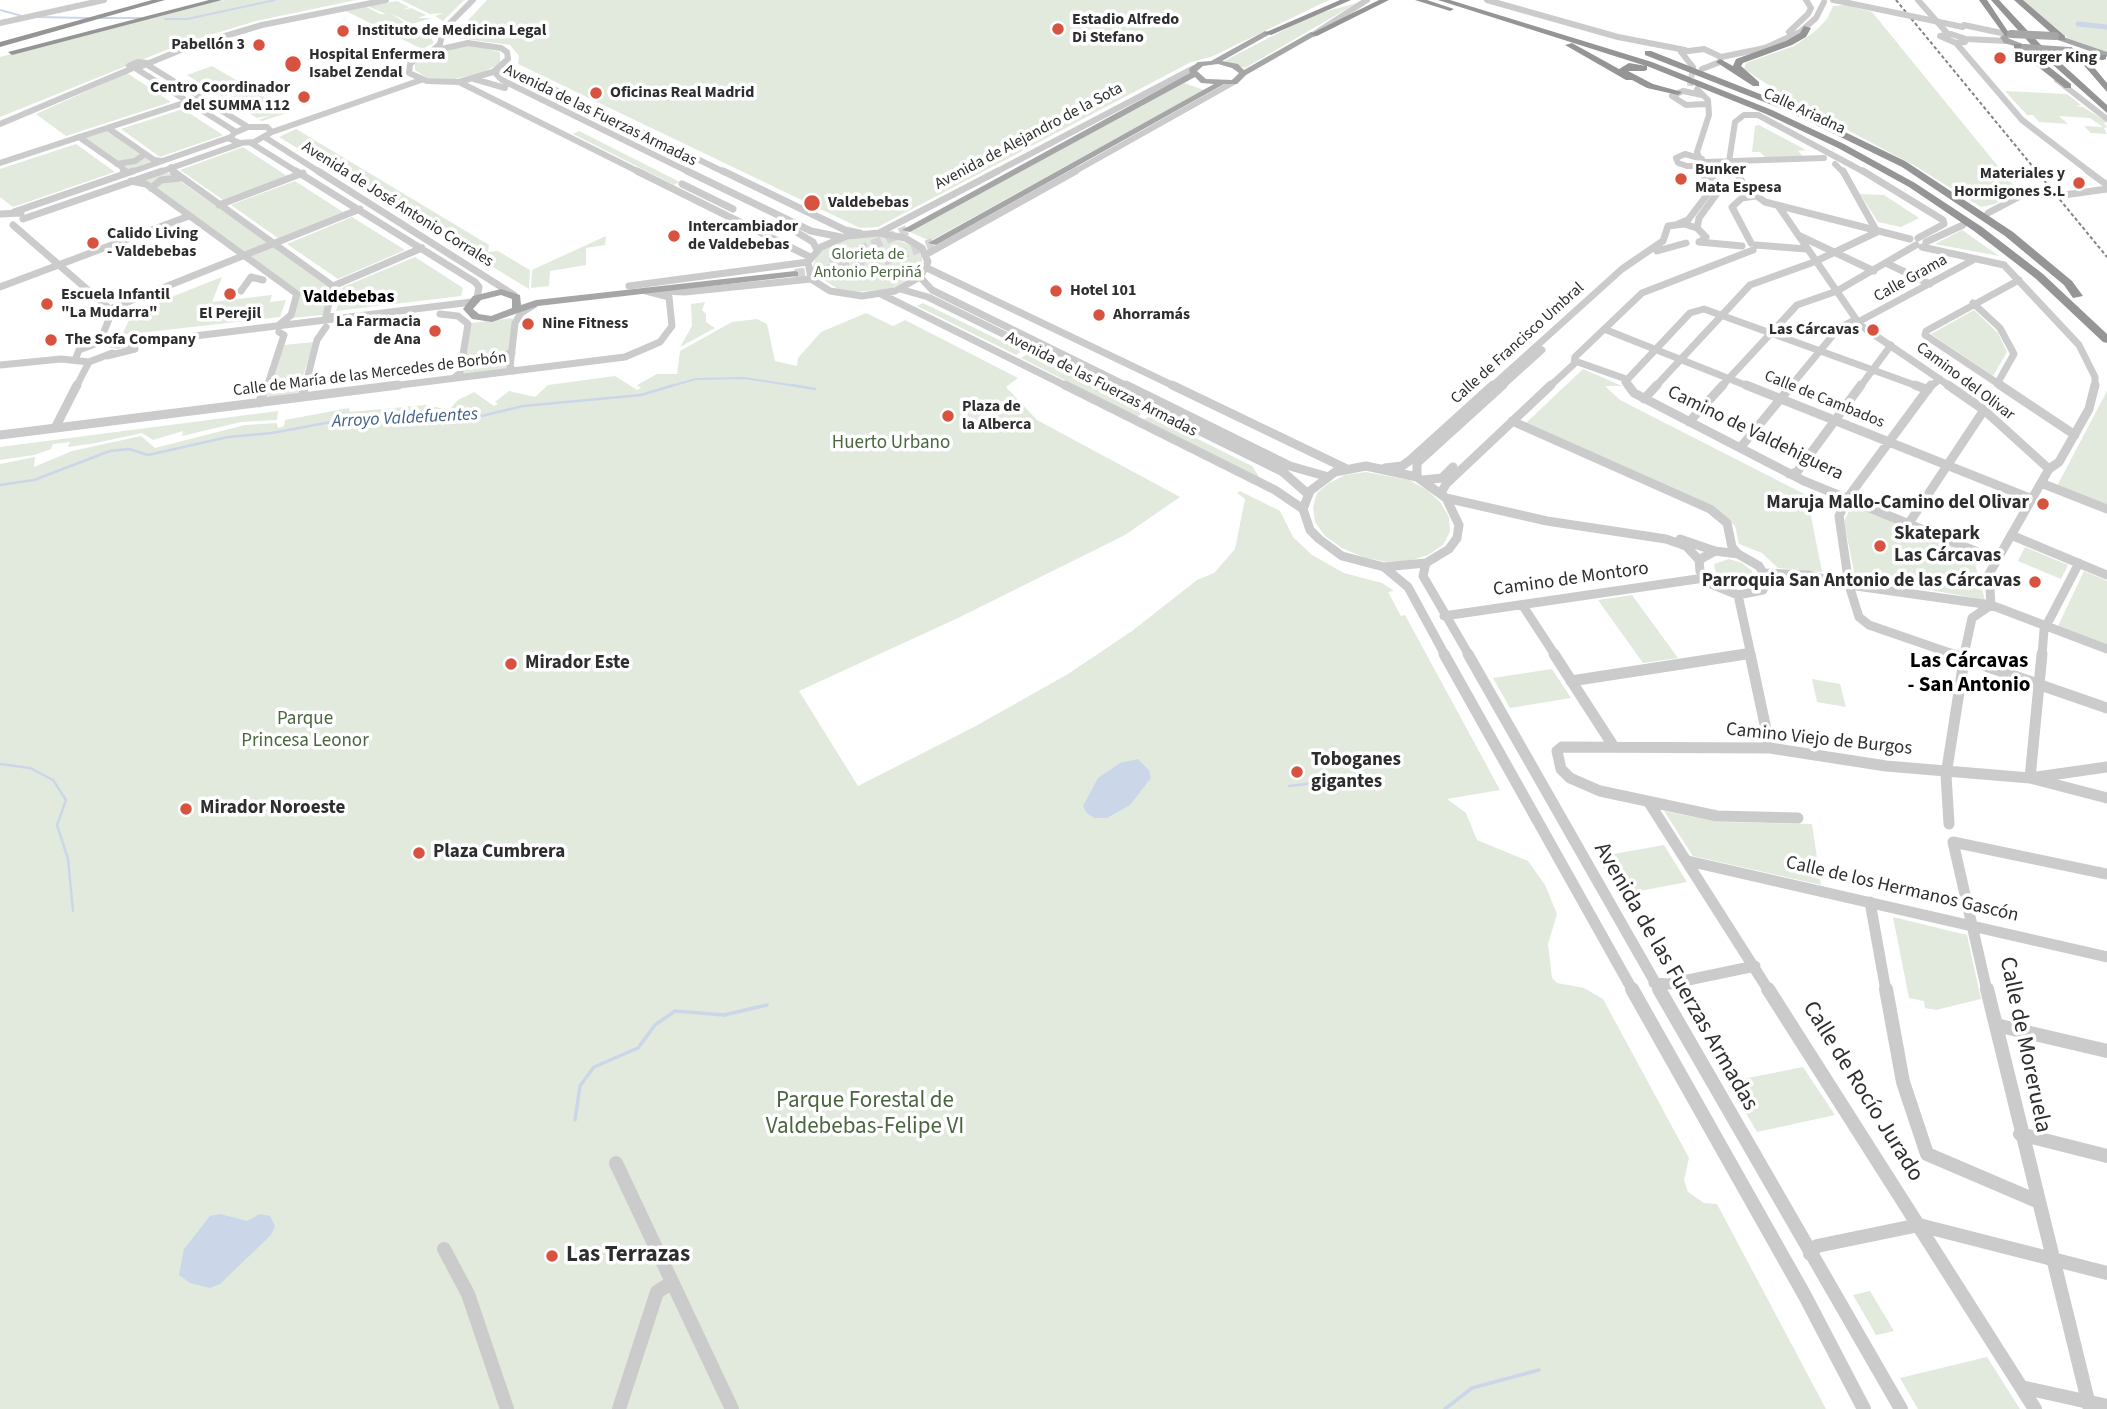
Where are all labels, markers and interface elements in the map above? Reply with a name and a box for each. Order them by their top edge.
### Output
place label: Estadio Alfredo Di Stefano [1072,10,1179,48]
place label: Instituto de Medicina Legal [357,21,546,41]
marker: Estadio Alfredo Di Stefano [1050,21,1066,37]
marker: Instituto de Medicina Legal [335,23,351,39]
place label: Pabellón 3 [171,35,245,55]
marker: Pabellón 3 [251,37,267,53]
place label: Hospital Enfermera Isabel Zendal [309,45,445,83]
place label: Burger King [2014,48,2097,68]
marker: Burger King [1992,50,2008,66]
marker: Hospital Enfermera Isabel Zendal [283,54,303,74]
street label: Avenida de las Fuerzas Armadas [500,61,700,171]
place label: Centro Coordinador del SUMMA 112 [150,78,290,116]
street label: Avenida de Alejandro de la Sota [932,79,1126,195]
place label: Oficinas Real Madrid [610,83,754,103]
marker: Oficinas Real Madrid [588,85,604,101]
street label: Calle Ariadna [1760,85,1848,139]
marker: Centro Coordinador del SUMMA 112 [296,89,312,105]
street label: Avenida de José Antonio Corrales [298,138,496,272]
place label: Bunker Mata Espesa [1695,160,1782,198]
place label: Materiales y Hormigones S.L [1954,164,2065,202]
marker: Bunker Mata Espesa [1673,171,1689,187]
marker: Materiales y Hormigones S.L [2071,175,2087,191]
marker: Valdebebas [802,193,822,213]
place label: Valdebebas [828,193,909,213]
place label: Intercambiador de Valdebebas [688,217,798,255]
place label: Calido Living - Valdebebas [107,224,198,262]
marker: Intercambiador de Valdebebas [666,228,682,244]
marker: Calido Living - Valdebebas [85,235,101,251]
park label: Glorieta de Antonio Perpiñá [814,245,922,283]
street label: Calle Grama [1871,251,1951,307]
street label: Calle de Francisco Umbral [1447,279,1589,409]
place label: Hotel 101 [1070,281,1136,301]
marker: Hotel 101 [1048,283,1064,299]
place label: Escuela Infantil "La Mudarra" [61,285,170,323]
marker: El Perejil [222,286,238,302]
district label: Valdebebas [304,287,394,309]
marker: Escuela Infantil "La Mudarra" [39,296,55,312]
place label: El Perejil [199,304,261,324]
place label: Ahorramás [1113,305,1190,325]
marker: Ahorramás [1091,307,1107,323]
place label: La Farmacia de Ana [336,312,421,350]
place label: Nine Fitness [542,314,628,334]
marker: Nine Fitness [520,316,536,332]
place label: Las Cárcavas [1769,320,1859,340]
marker: Las Cárcavas [1865,322,1881,338]
marker: La Farmacia de Ana [427,323,443,339]
street label: Avenida de las Fuerzas Armadas [1002,328,1200,442]
place label: The Sofa Company [65,330,196,350]
marker: The Sofa Company [43,332,59,348]
street label: Camino del Olivar [1912,339,2018,425]
street label: Calle de María de las Mercedes de Borbón [232,349,508,401]
street label: Calle de Cambados [1761,367,1887,433]
street label: Camino de Valdehiguera [1663,381,1847,487]
place label: Plaza de la Alberca [962,397,1031,435]
water label: Arroyo Valdefuentes [331,404,479,434]
marker: Plaza de la Alberca [940,408,956,424]
park label: Huerto Urbano [832,433,950,455]
place label: Maruja Mallo-Camino del Olivar [1766,493,2029,515]
marker: Maruja Mallo-Camino del Olivar [2035,496,2051,512]
place label: Skatepark Las Cárcavas [1894,524,2001,568]
marker: Skatepark Las Cárcavas [1872,538,1888,554]
street label: Camino de Montoro [1492,558,1650,602]
place label: Parroquia San Antonio de las Cárcavas [1702,571,2021,593]
marker: Parroquia San Antonio de las Cárcavas [2027,574,2043,590]
district label: Las Cárcavas - San Antonio [1908,649,2030,699]
place label: Mirador Este [525,653,630,675]
marker: Mirador Este [503,656,519,672]
park label: Parque Princesa Leonor [241,709,369,753]
street label: Camino Viejo de Burgos [1725,719,1913,761]
place label: Toboganes gigantes [1311,750,1401,794]
marker: Toboganes gigantes [1289,764,1305,780]
place label: Mirador Noroeste [200,798,345,820]
marker: Mirador Noroeste [178,801,194,817]
street label: Avenida de las Fuerzas Armadas [1587,838,1763,1116]
place label: Plaza Cumbrera [433,842,565,864]
marker: Plaza Cumbrera [411,845,427,861]
street label: Calle de los Hermanos Gascón [1783,852,2021,928]
street label: Calle de Moreruela [1992,955,2056,1135]
street label: Calle de Rocío Jurado [1795,997,1929,1187]
park label: Parque Forestal de Valdebebas-Felipe VI [766,1088,964,1142]
place label: Las Terrazas [566,1242,690,1270]
marker: Las Terrazas [544,1248,560,1264]

